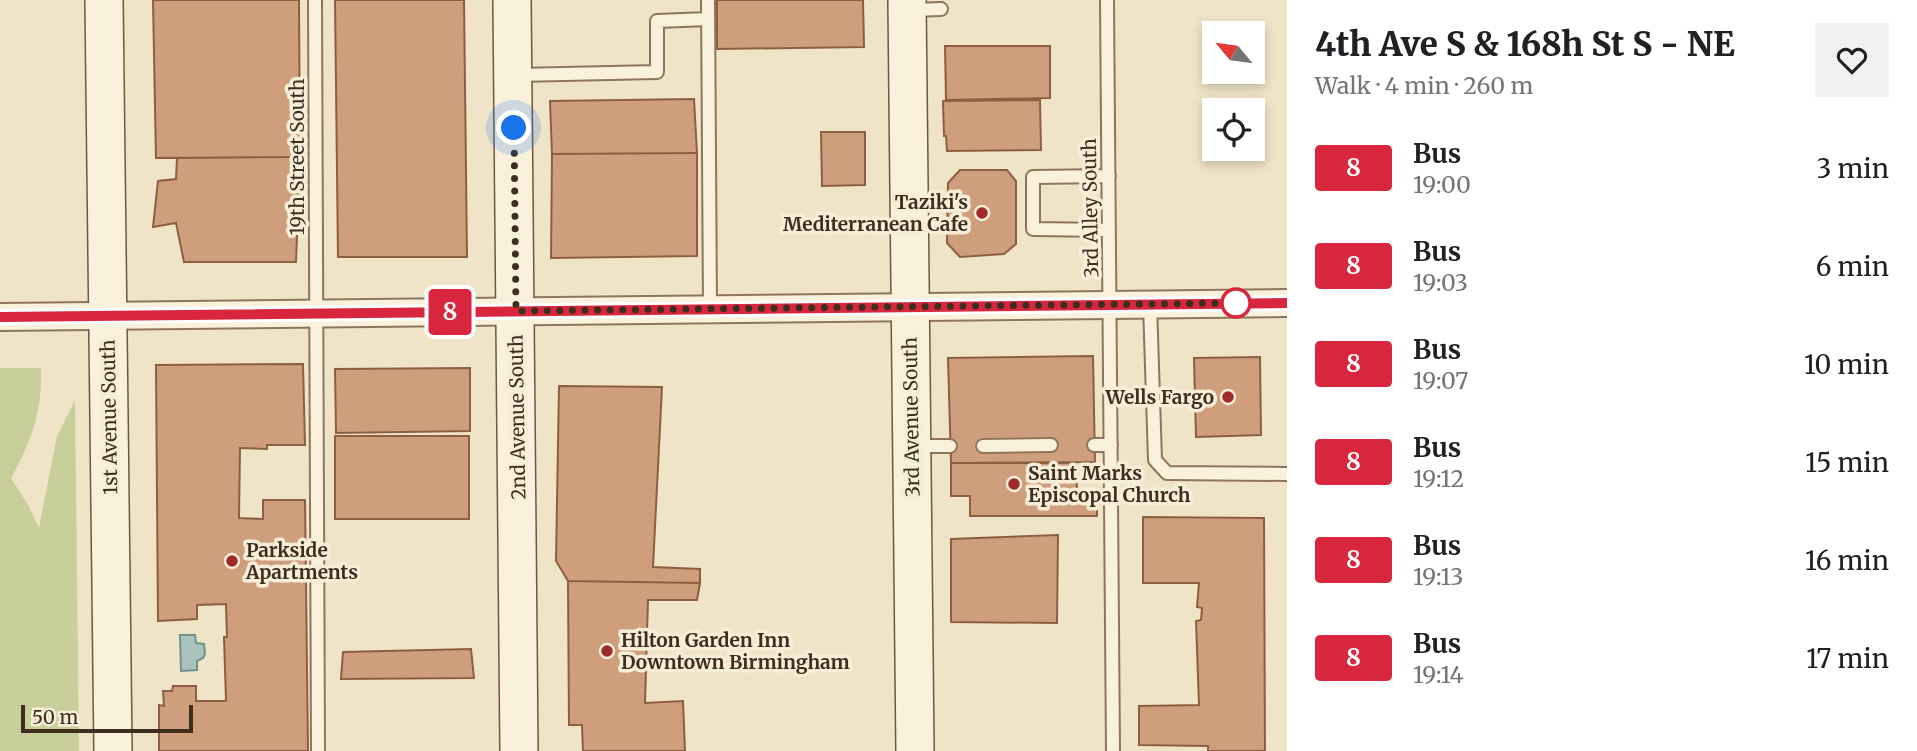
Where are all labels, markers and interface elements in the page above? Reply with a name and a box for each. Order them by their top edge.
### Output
north arrow [1202,21,1265,84]
map controls [1202,21,1265,161]
button: heart [1815,23,1889,97]
text: 4th Ave S & 168h St S - NE [1315,24,1735,65]
text: Walk · 4 min · 260 m [1315,71,1533,100]
street label: 19th Street South [285,78,309,235]
button: locate [1202,98,1265,161]
your location [496,110,531,145]
text: Bus [1413,137,1461,170]
street label: 3rd Alley South [1077,138,1103,278]
text: 8 [1346,152,1361,183]
text: 3 min [1817,152,1889,185]
text: 19:00 [1413,170,1471,199]
place label: Taziki's Mediterranean Cafe [783,190,968,236]
marker: Taziki's Mediterranean Cafe [974,205,990,221]
text: Bus [1413,235,1461,268]
text: 8 [1346,250,1361,281]
text: 6 min [1816,250,1889,283]
text: 19:03 [1413,268,1468,297]
unlabelled marker [1221,288,1251,318]
line badge: 8 [427,289,473,335]
text: 8 [443,296,457,327]
text: Bus [1413,333,1461,366]
street label: 2nd Avenue South [504,334,530,500]
street label: 3rd Avenue South [898,337,924,497]
street label: 1st Avenue South [96,339,122,495]
text: 8 [1346,348,1361,379]
text: 10 min [1804,348,1889,381]
text: 19:07 [1413,366,1468,395]
place label: Wells Fargo [1105,385,1214,409]
marker: Wells Fargo [1220,389,1236,405]
text: Bus [1413,431,1461,464]
text: 8 [1346,446,1361,477]
text: 15 min [1805,446,1889,479]
place label: Saint Marks Episcopal Church [1028,461,1191,507]
text: 19:12 [1413,464,1464,493]
marker: Saint Marks Episcopal Church [1006,476,1022,492]
text: Bus [1413,529,1461,562]
place label: Parkside Apartments [245,538,358,584]
text: 8 [1346,544,1361,575]
text: 16 min [1805,544,1889,577]
marker: Parkside Apartments [224,553,240,569]
text: 19:13 [1413,562,1463,591]
text: Bus [1413,627,1461,660]
place label: Hilton Garden Inn Downtown Birmingham [621,628,850,674]
text: 8 [1346,642,1361,673]
text: 17 min [1806,642,1889,675]
marker: Hilton Garden Inn Downtown Birmingham [599,643,615,659]
text: 19:14 [1413,660,1464,689]
scale bar [21,702,192,734]
text: 50 m [32,705,78,729]

